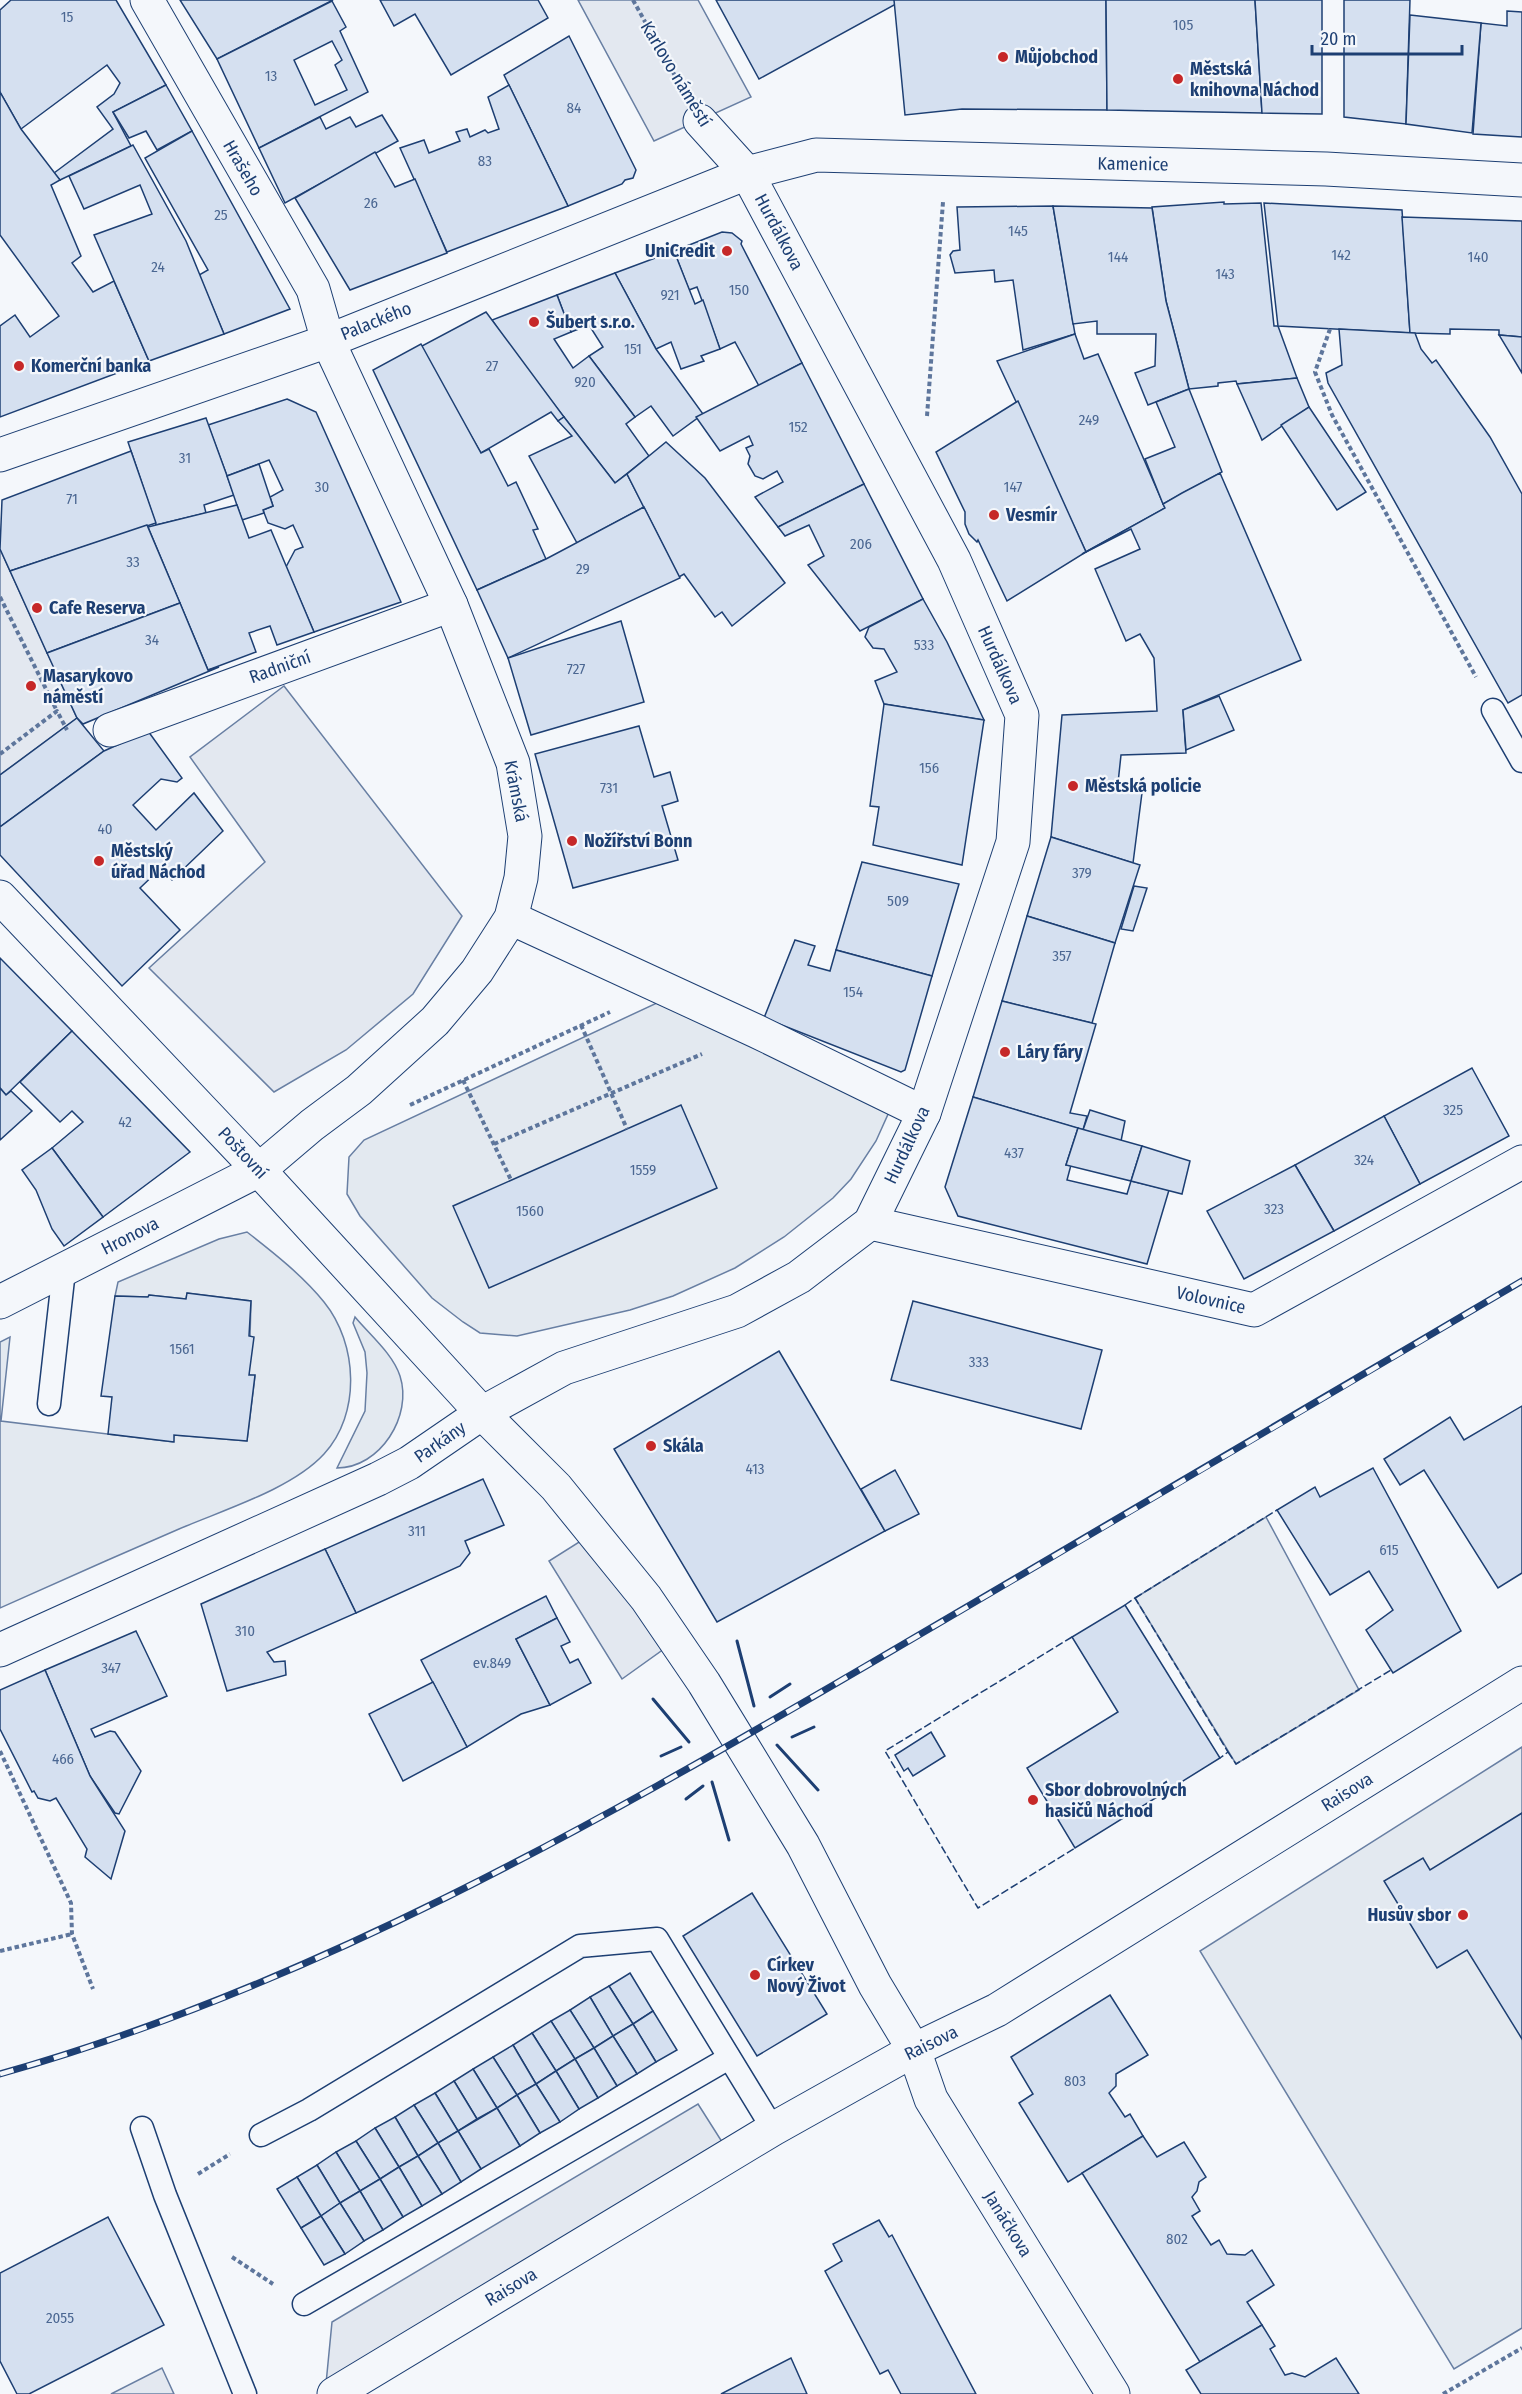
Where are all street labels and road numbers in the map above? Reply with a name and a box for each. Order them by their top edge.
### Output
street label: Karlovo náměstí [636,17,716,131]
street label: Hrašeho [218,136,268,200]
street label: Kamenice [1097,152,1169,176]
street label: Hurdálkova [750,190,808,274]
street label: Palackého [337,297,415,345]
street label: Hurdálkova [973,622,1027,708]
street label: Radniční [246,646,314,688]
street label: Krámská [499,758,533,824]
street label: Hurdálkova [879,1102,935,1187]
street label: Poštovní [213,1122,273,1184]
street label: Hronova [98,1212,163,1260]
street label: Volovnice [1174,1281,1248,1319]
street label: Parkány [410,1416,470,1468]
street label: Raisova [1317,1768,1377,1816]
street label: Raisova [901,2021,961,2065]
street label: Janáčkova [979,2187,1037,2261]
street label: Raisova [481,2263,541,2311]

